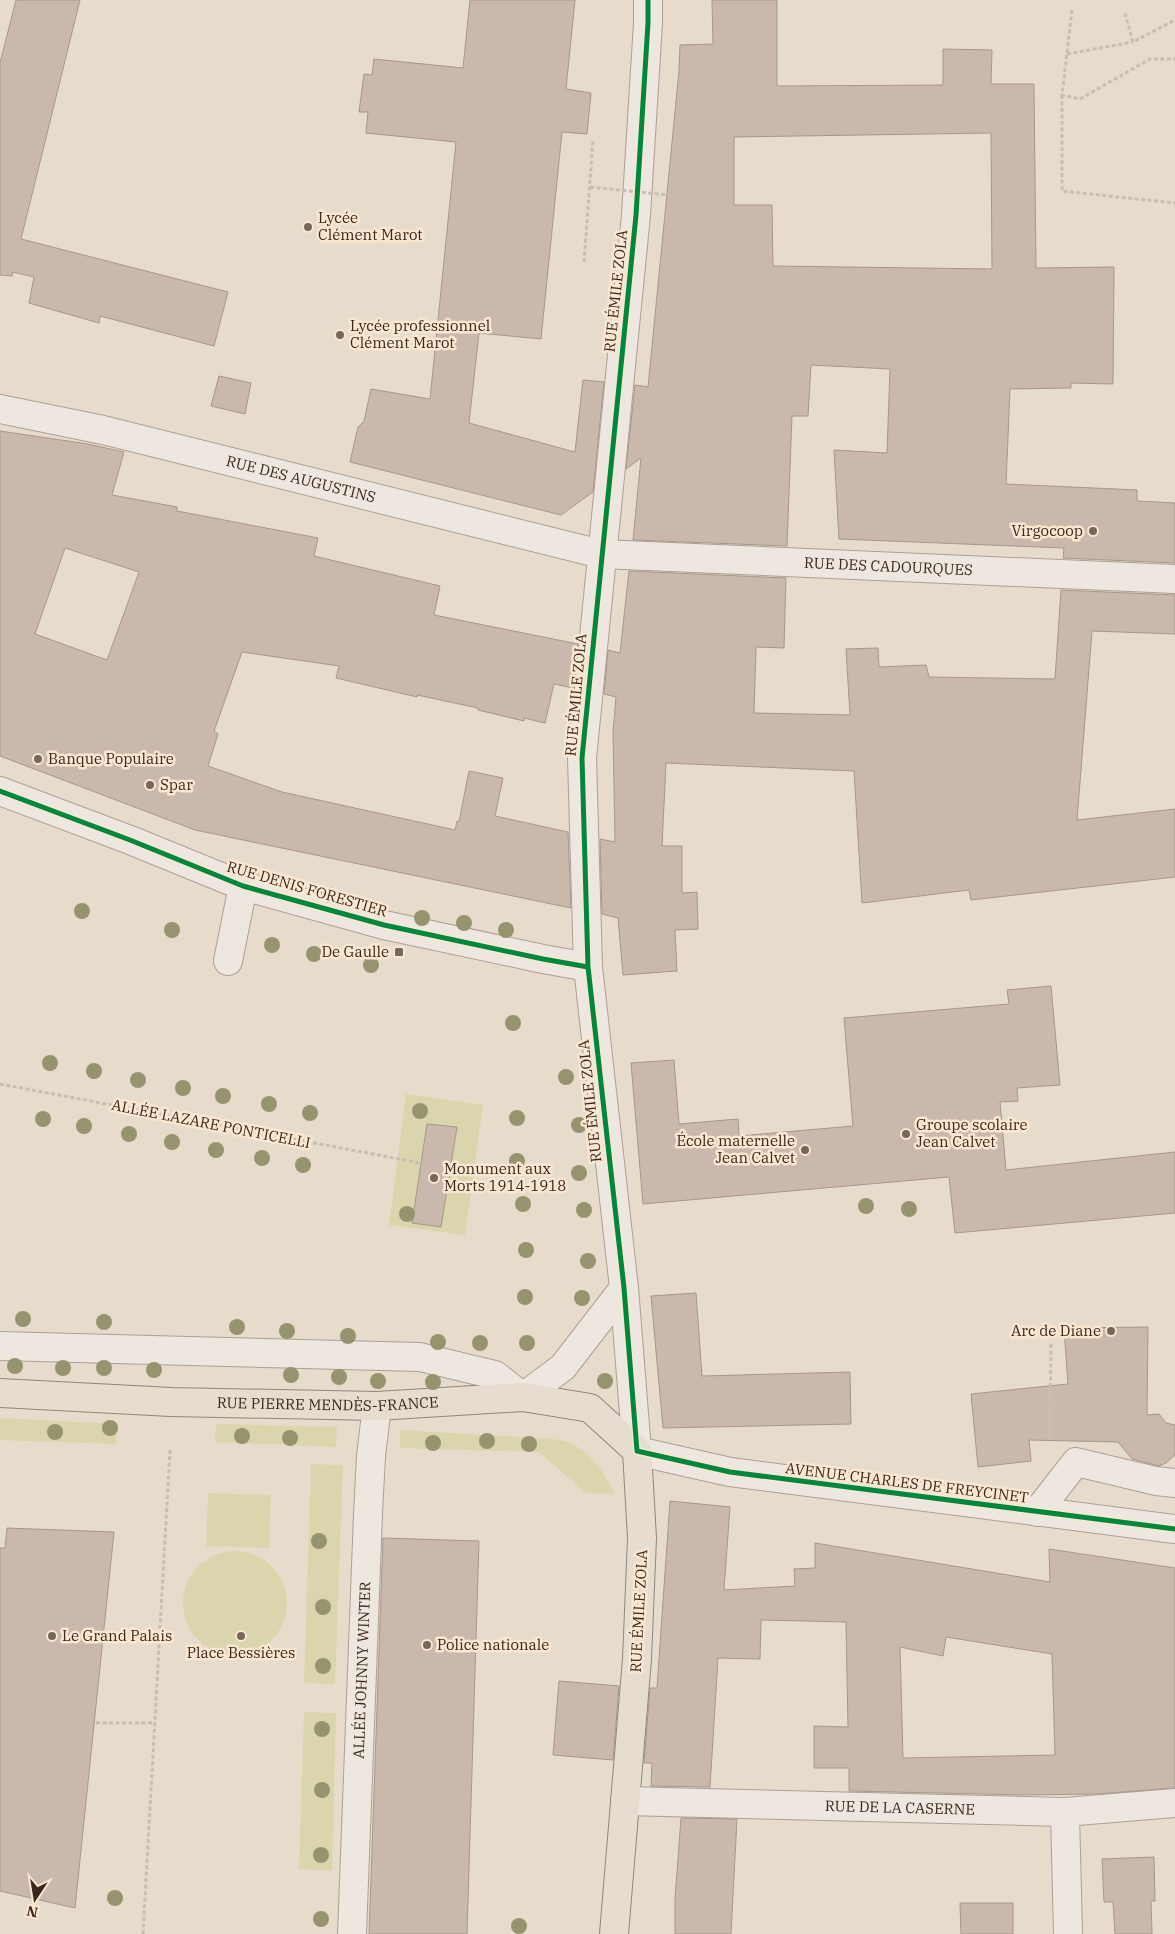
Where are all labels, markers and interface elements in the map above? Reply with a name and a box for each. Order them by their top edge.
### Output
place label: Lycée Clément Marot [318,208,423,244]
marker: Lycée Clément Marot [302,221,314,233]
street label: RUE ÉMILE ZOLA [600,228,631,353]
place label: Lycée professionnel Clément Marot [350,316,490,352]
marker: Lycée professionnel Clément Marot [334,329,346,341]
street label: RUE DES AUGUSTINS [224,451,378,507]
place label: Virgocoop [1011,521,1083,540]
marker: Virgocoop [1087,525,1099,537]
street label: RUE DES CADOURQUES [804,553,973,579]
street label: RUE ÉMILE ZOLA [561,632,590,757]
place label: Banque Populaire [48,749,174,768]
marker: Banque Populaire [32,753,44,765]
place label: Spar [160,775,193,794]
marker: Spar [144,779,156,791]
street label: RUE DENIS FORESTIER [225,856,390,921]
place label: De Gaulle [321,942,389,961]
marker: De Gaulle [393,946,405,958]
street label: RUE ÉMILE ZOLA [574,1038,605,1163]
street label: ALLÉE LAZARE PONTICELLI [110,1095,312,1152]
place label: Groupe scolaire Jean Calvet [916,1115,1028,1151]
marker: Groupe scolaire Jean Calvet [900,1128,912,1140]
place label: École maternelle Jean Calvet [676,1131,795,1167]
marker: École maternelle Jean Calvet [799,1144,811,1156]
place label: Monument aux Morts 1914-1918 [444,1159,566,1195]
marker: Monument aux Morts 1914-1918 [428,1172,440,1184]
place label: Arc de Diane [1011,1321,1101,1340]
marker: Arc de Diane [1105,1325,1117,1337]
street label: RUE PIERRE MENDÈS-FRANCE [217,1392,439,1415]
street label: AVENUE CHARLES DE FREYCINET [784,1458,1030,1507]
street label: RUE ÉMILE ZOLA [626,1548,651,1673]
street label: ALLÉE JOHNNY WINTER [349,1581,374,1759]
place label: Le Grand Palais [62,1626,172,1645]
marker: Le Grand Palais [46,1630,58,1642]
marker: Place Bessières [235,1630,247,1642]
place label: Police nationale [437,1635,549,1654]
marker: Police nationale [421,1639,433,1651]
place label: Place Bessières [187,1643,295,1662]
street label: RUE DE LA CASERNE [825,1796,975,1819]
north arrow [10,1874,60,1924]
text: N [25,1902,40,1922]

